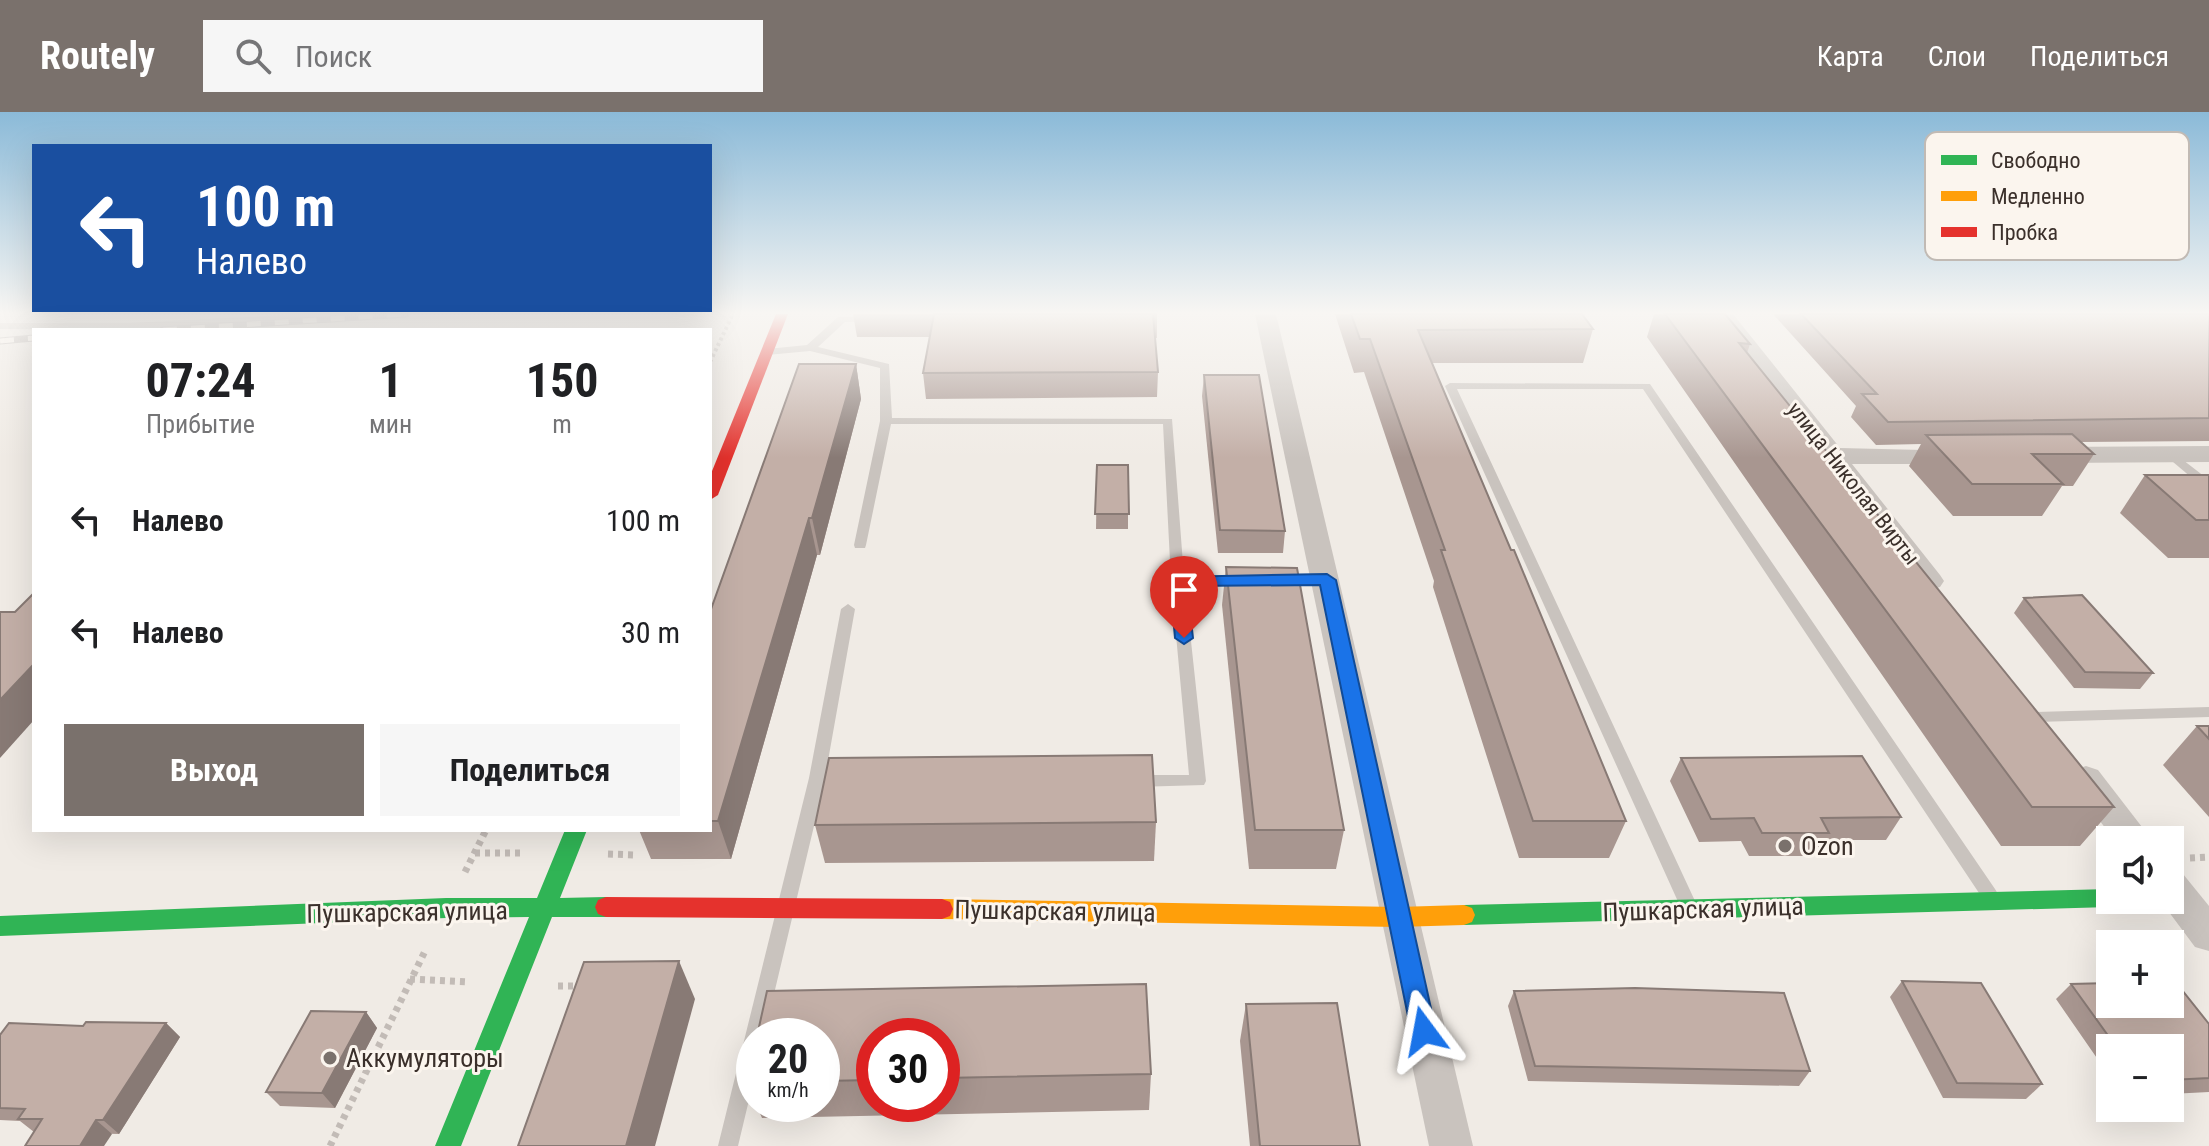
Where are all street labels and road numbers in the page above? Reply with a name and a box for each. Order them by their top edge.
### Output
street label: улица Николая Вирты [1782,397,1925,570]
street label: Пушкарская улица [1602,890,1804,928]
street label: Пушкарская улица [954,894,1156,928]
street label: Пушкарская улица [306,895,508,929]

